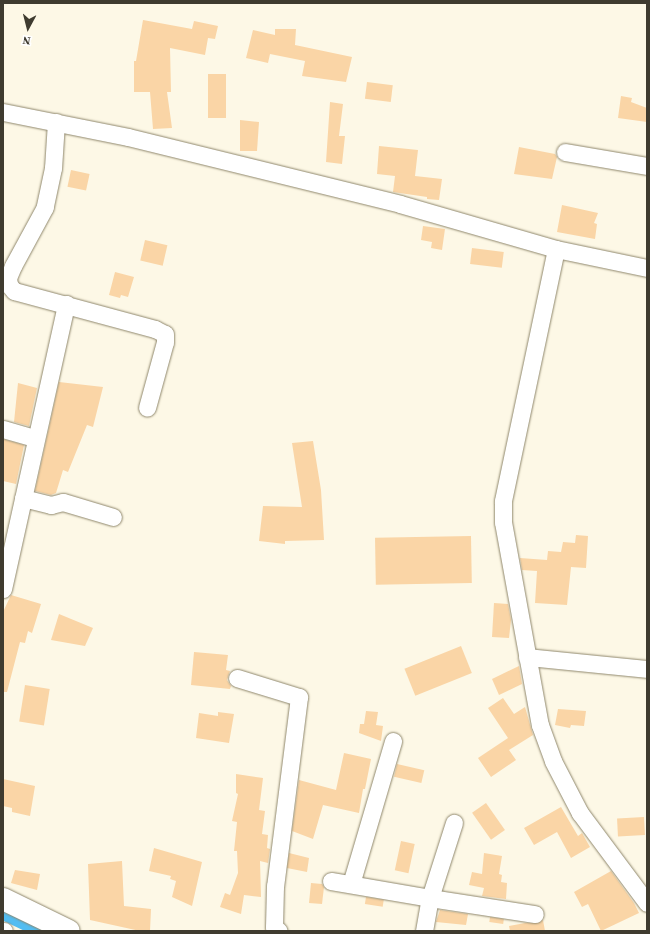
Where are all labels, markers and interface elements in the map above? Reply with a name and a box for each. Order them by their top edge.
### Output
north arrow [8,8,48,48]
text: N [22,32,31,48]

